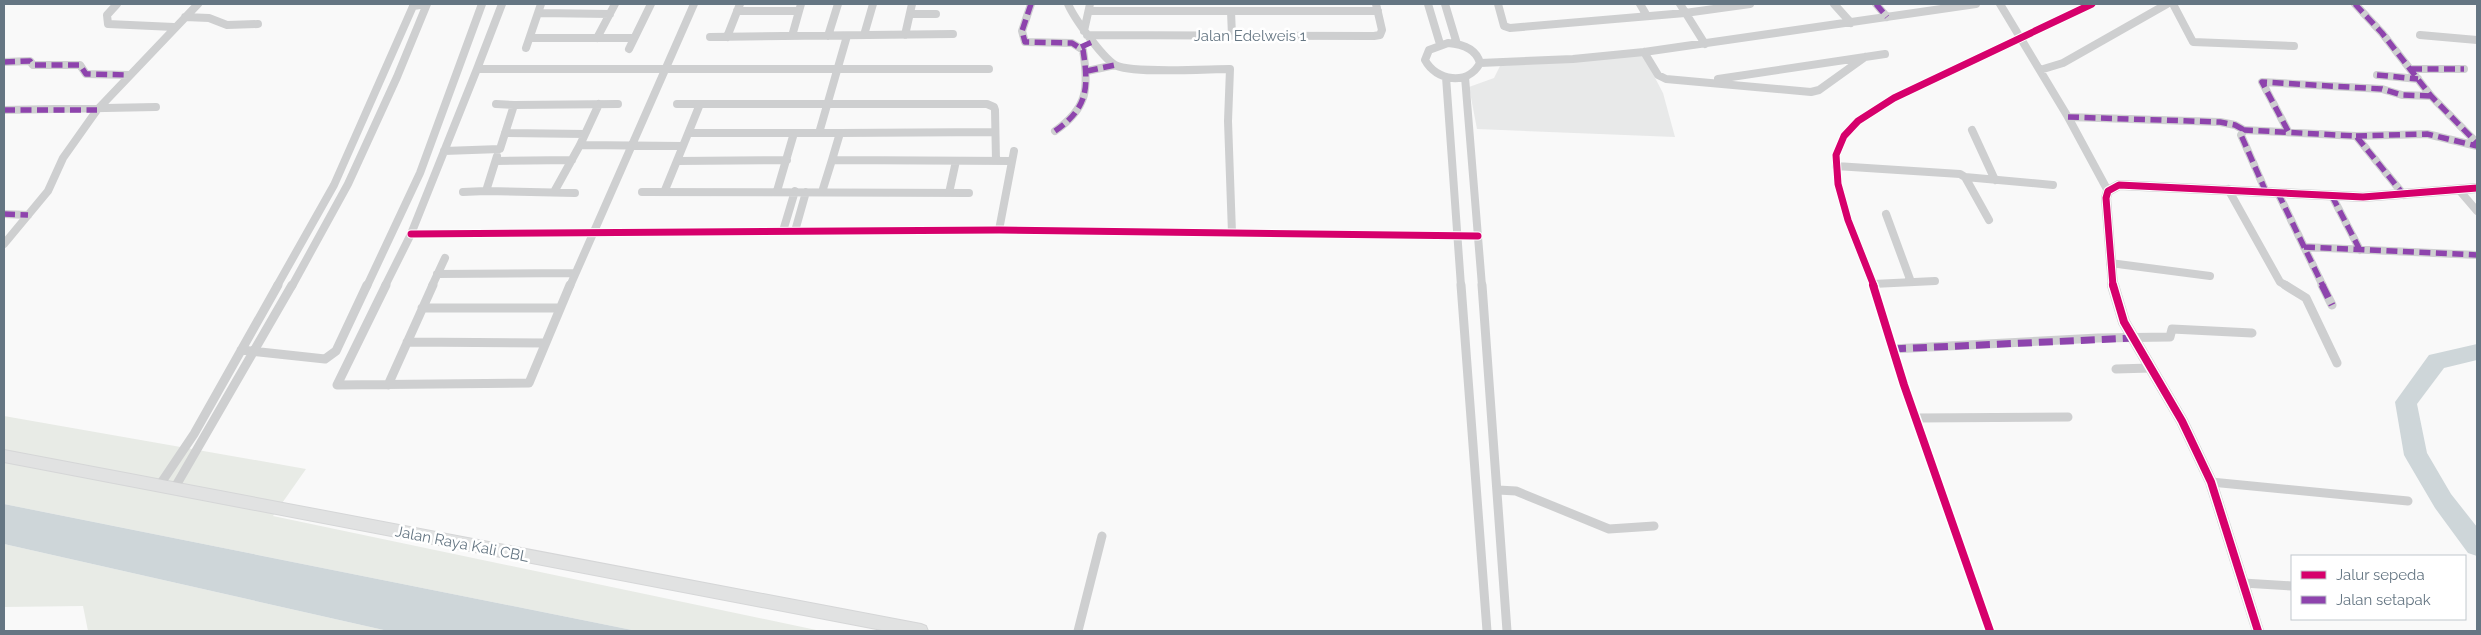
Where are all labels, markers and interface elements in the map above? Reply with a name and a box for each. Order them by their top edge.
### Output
street label: Jalan Edelweis 1 [1194,27,1307,45]
street label: Jalan Raya Kali CBL [394,522,531,566]
legend [2291,555,2466,620]
text: Jalur sepeda [2336,566,2425,584]
text: Jalan setapak [2336,591,2431,609]

